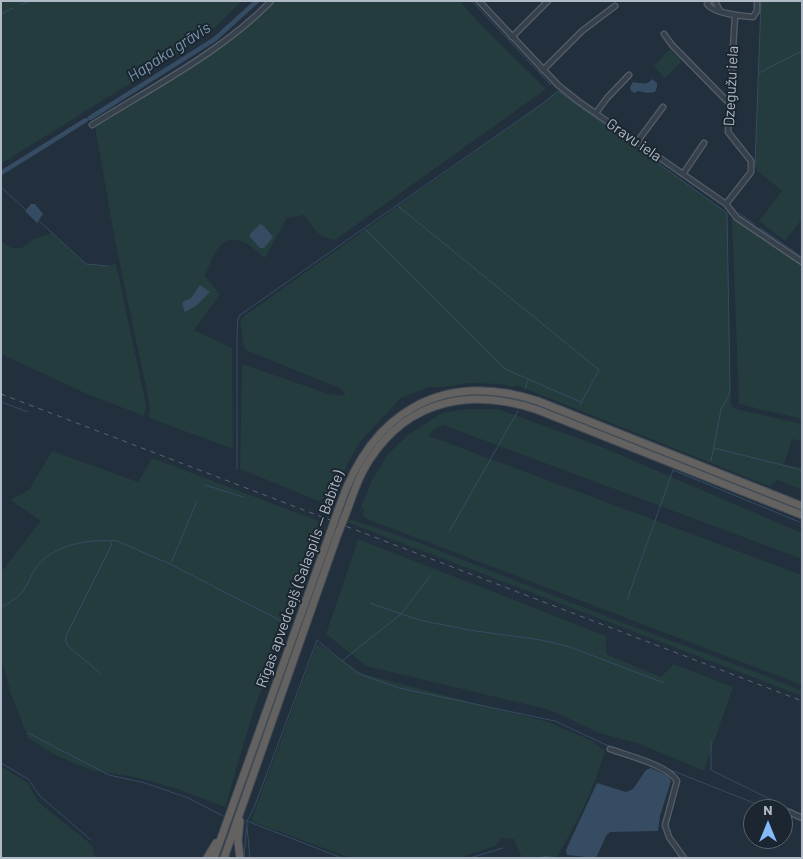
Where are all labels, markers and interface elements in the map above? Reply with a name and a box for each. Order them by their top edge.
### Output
water label: Hapaka grāvis [124,18,214,86]
street label: Dzegužu iela [720,45,742,127]
street label: Gravu iela [603,114,665,166]
street label: Rīgas apvedceļš (Salaspils — Babīte) [252,468,348,690]
north arrow [743,799,793,849]
text: N [763,801,773,818]

